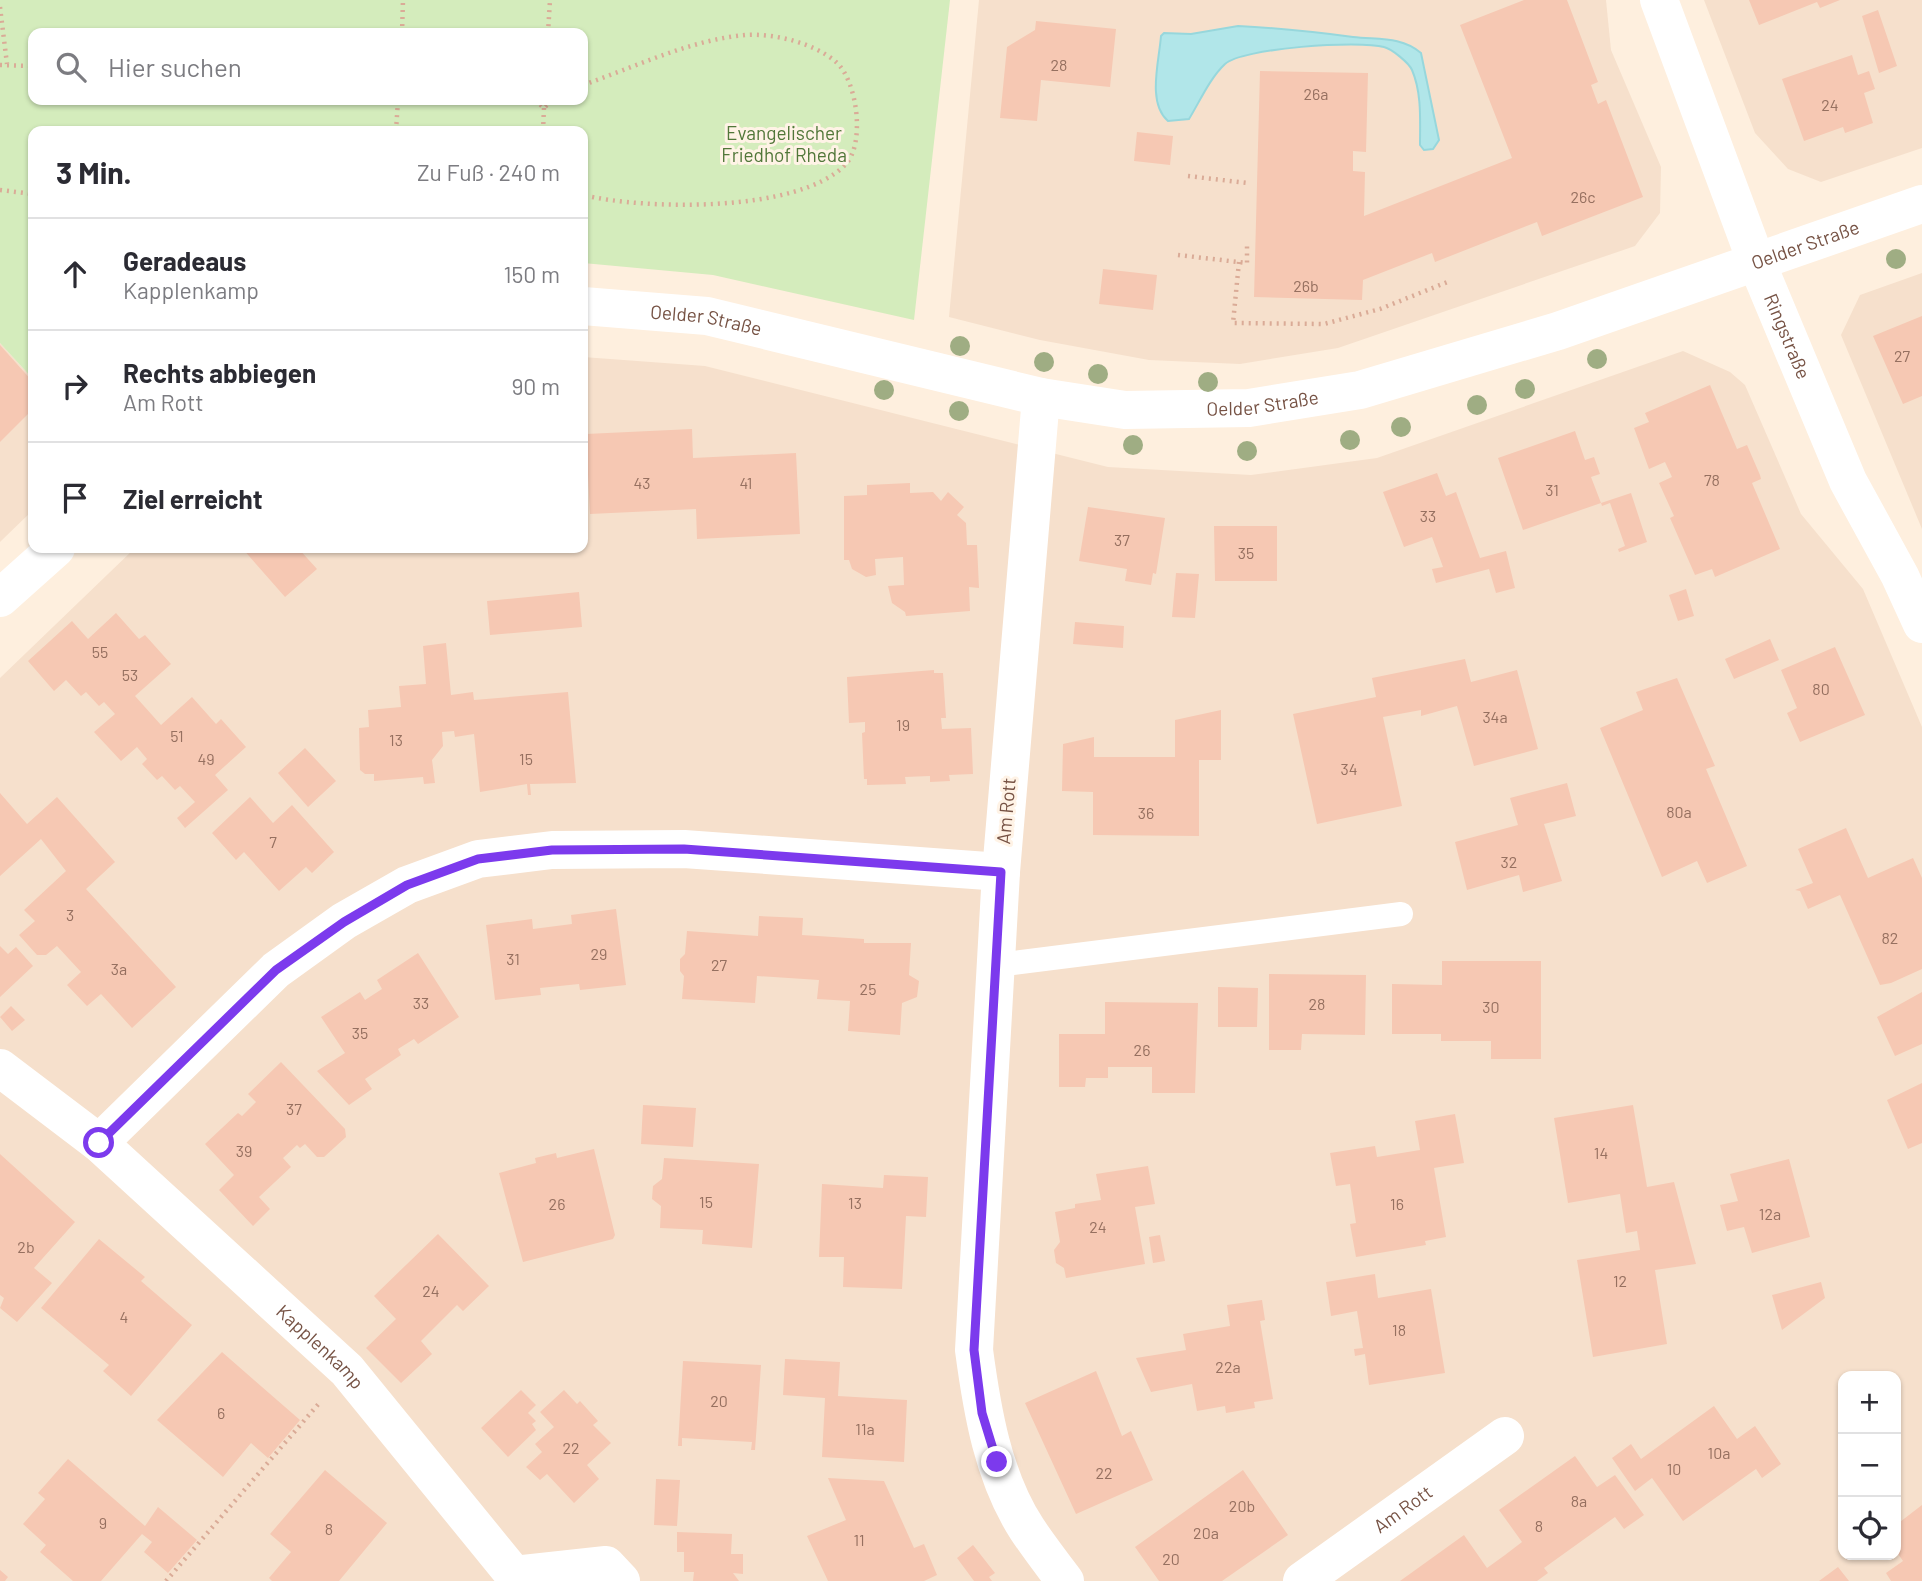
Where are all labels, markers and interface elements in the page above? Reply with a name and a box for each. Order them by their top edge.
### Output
search box [28,28,588,105]
icon: search [52,48,90,86]
text: Hier suchen [108,51,242,82]
house number: 28 [1051,55,1067,74]
house number: 26a [1304,84,1329,103]
house number: 24 [1821,95,1839,114]
park label: Evangelischer Friedhof Rheda [721,121,847,166]
text: 3 Min. [56,154,132,190]
text: Zu Fuß · 240 m [417,158,560,186]
house number: 26c [1570,187,1596,206]
street label: Oelder Straße [1748,215,1862,274]
text: Geradeaus [123,245,246,276]
icon: ahead [56,255,94,293]
text: 150 m [504,260,560,288]
text: Kapplenkamp [123,276,259,304]
house number: 26b [1293,276,1319,295]
street label: Ringstraße [1760,290,1816,382]
street label: Oelder Straße [649,299,764,340]
house number: 27 [1894,346,1910,365]
text: Rechts abbiegen [123,357,316,388]
icon: right [56,367,94,405]
text: 90 m [511,372,560,400]
street label: Oelder Straße [1206,385,1320,420]
text: Am Rott [123,388,204,416]
house number: 78 [1704,470,1720,489]
house number: 43 [633,473,651,492]
house number: 41 [740,473,752,492]
icon: arrive [56,479,94,517]
house number: 31 [1545,480,1559,499]
text: Ziel erreicht [123,483,263,514]
house number: 33 [1420,506,1436,525]
house number: 37 [1114,530,1130,549]
house number: 35 [1238,543,1254,562]
house number: 55 [92,642,108,661]
house number: 53 [122,665,138,684]
house number: 80 [1812,679,1830,698]
house number: 34a [1482,707,1508,726]
house number: 19 [896,715,910,734]
house number: 51 [170,726,184,745]
house number: 13 [389,730,403,749]
house number: 49 [197,749,215,768]
house number: 15 [519,749,533,768]
house number: 34 [1340,759,1358,778]
street label: Am Rott [991,777,1020,845]
house number: 80a [1666,802,1692,821]
house number: 36 [1138,803,1154,822]
house number: 7 [269,832,277,851]
house number: 32 [1501,852,1517,871]
house number: 3 [66,905,74,924]
house number: 82 [1882,928,1898,947]
house number: 29 [591,944,607,963]
house number: 31 [506,949,520,968]
house number: 27 [711,955,727,974]
house number: 3a [111,959,127,978]
house number: 25 [860,979,876,998]
house number: 33 [413,993,429,1012]
house number: 28 [1309,994,1325,1013]
house number: 30 [1482,997,1500,1016]
house number: 35 [352,1023,368,1042]
house number: 26 [1134,1040,1150,1059]
house number: 37 [286,1099,302,1118]
route start [83,1127,114,1158]
house number: 39 [236,1141,252,1160]
house number: 14 [1594,1143,1608,1162]
house number: 15 [699,1192,713,1211]
house number: 13 [848,1193,862,1212]
house number: 26 [549,1194,565,1213]
house number: 16 [1390,1194,1404,1213]
house number: 12a [1759,1204,1781,1223]
house number: 24 [1089,1217,1107,1236]
house number: 2b [17,1237,35,1256]
house number: 12 [1613,1271,1627,1290]
house number: 24 [422,1281,440,1300]
street label: Kapplenkamp [272,1299,369,1393]
house number: 4 [120,1307,128,1326]
house number: 18 [1392,1320,1406,1339]
house number: 22a [1215,1357,1241,1376]
map controls [1838,1371,1901,1560]
button: + [1838,1371,1901,1434]
house number: 20 [710,1391,728,1410]
house number: 6 [217,1403,225,1422]
house number: 11a [855,1419,875,1438]
button: − [1838,1434,1901,1497]
house number: 22 [562,1438,580,1457]
house number: 10a [1708,1443,1730,1462]
route end [981,1446,1012,1477]
house number: 10 [1667,1459,1681,1478]
house number: 22 [1095,1463,1113,1482]
street label: Am Rott [1369,1480,1436,1537]
house number: 8a [1571,1491,1587,1510]
house number: 20b [1229,1496,1255,1515]
button: locate [1838,1497,1901,1560]
house number: 9 [99,1513,107,1532]
house number: 8 [1535,1516,1543,1535]
house number: 8 [325,1519,333,1538]
house number: 20a [1193,1523,1219,1542]
house number: 11 [853,1530,865,1549]
house number: 20 [1162,1549,1180,1568]

